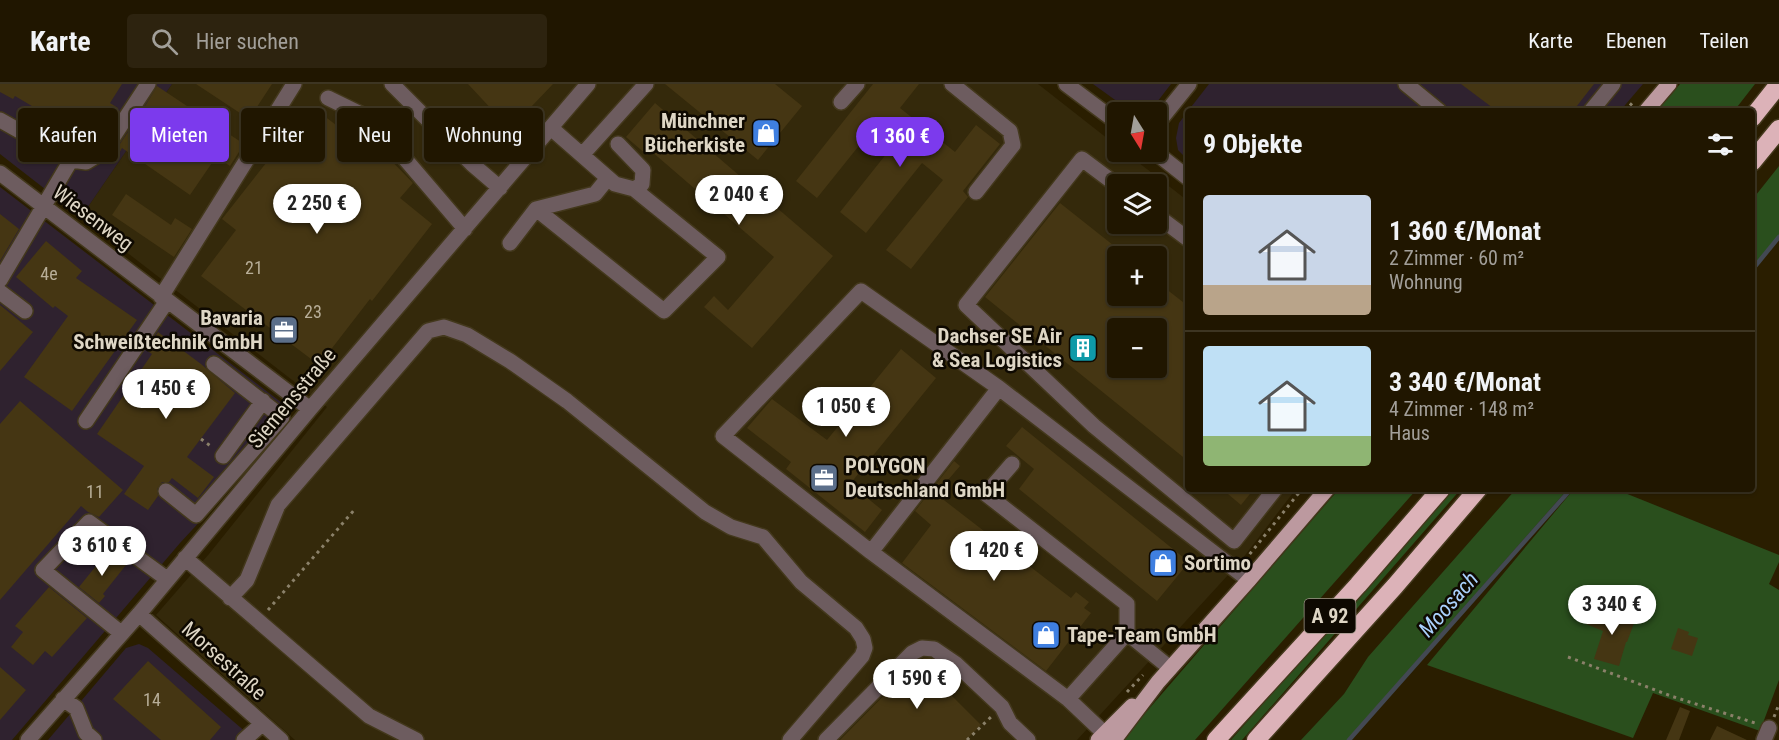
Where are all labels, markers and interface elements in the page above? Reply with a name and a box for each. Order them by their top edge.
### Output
search box [127,14,547,68]
text: Karte [30,25,91,58]
icon: search [148,25,181,58]
text: Hier suchen [196,29,299,54]
text: Karte [1528,29,1573,53]
text: Ebenen [1606,29,1667,53]
text: Teilen [1700,29,1749,53]
north arrow [1107,102,1167,162]
map controls [1107,102,1167,378]
chip: Kaufen [18,108,118,162]
chip: Mieten [130,108,229,162]
chip: Filter [241,108,325,162]
chip: Neu [337,108,412,162]
chip: Wohnung [424,108,543,162]
place label: Münchner Bücherkiste [645,109,745,157]
shop icon: Münchner Bücherkiste [750,117,782,149]
pin: 1 360 € [845,117,955,168]
text: 1 360 € [870,124,930,148]
icon: filters [1704,128,1737,161]
text: 9 Objekte [1203,129,1302,159]
button: layers [1107,174,1167,234]
pin: 2 040 € [684,175,794,226]
street label: Wiesenweg [48,180,138,256]
text: 2 040 € [709,182,769,206]
pin: 2 250 € [262,184,372,235]
text: 2 250 € [287,191,347,215]
text: 1 360 €/Monat [1389,216,1541,246]
icon: home [1251,219,1323,291]
button: + [1107,246,1167,306]
text: 2 Zimmer · 60 m² [1389,246,1524,270]
house number: 21 [245,257,263,278]
house number: 4e [40,263,58,284]
text: Wohnung [1389,270,1463,294]
house number: 23 [304,301,322,322]
place label: Bavaria Schweißtechnik GmbH [73,306,263,354]
office icon: Bavaria Schweißtechnik GmbH [268,314,300,346]
button: − [1107,318,1167,378]
place label: Dachser SE Air & Sea Logistics [932,324,1062,372]
building icon: Dachser SE Air & Sea Logistics [1067,332,1099,364]
street label: Siemensstraße [243,343,341,453]
text: 3 340 €/Monat [1389,367,1541,397]
pin: 1 450 € [111,369,221,420]
icon: home [1251,370,1323,442]
text: 1 450 € [136,376,196,400]
pin: 1 050 € [791,387,901,438]
text: 1 050 € [816,394,876,418]
text: 4 Zimmer · 148 m² [1389,397,1534,421]
text: Haus [1389,421,1430,445]
place label: POLYGON Deutschland GmbH [845,454,1005,502]
office icon: POLYGON Deutschland GmbH [808,462,840,494]
house number: 11 [86,481,104,502]
pin: 3 610 € [47,526,157,577]
pin: 1 420 € [939,531,1049,582]
text: 3 610 € [72,533,132,557]
text: 1 420 € [964,538,1024,562]
shop icon: Sortimo [1147,547,1179,579]
place label: Sortimo [1184,551,1251,575]
water label: Moosach [1413,567,1483,642]
pin: 3 340 € [1557,585,1667,636]
text: 3 340 € [1582,592,1642,616]
road number: A 92 [1304,599,1356,633]
street label: Morsestraße [177,617,271,705]
shop icon: Tape-Team GmbH [1030,619,1062,651]
place label: Tape-Team GmbH [1067,623,1217,647]
pin: 1 590 € [862,659,972,710]
text: 1 590 € [887,666,947,690]
house number: 14 [143,689,161,710]

